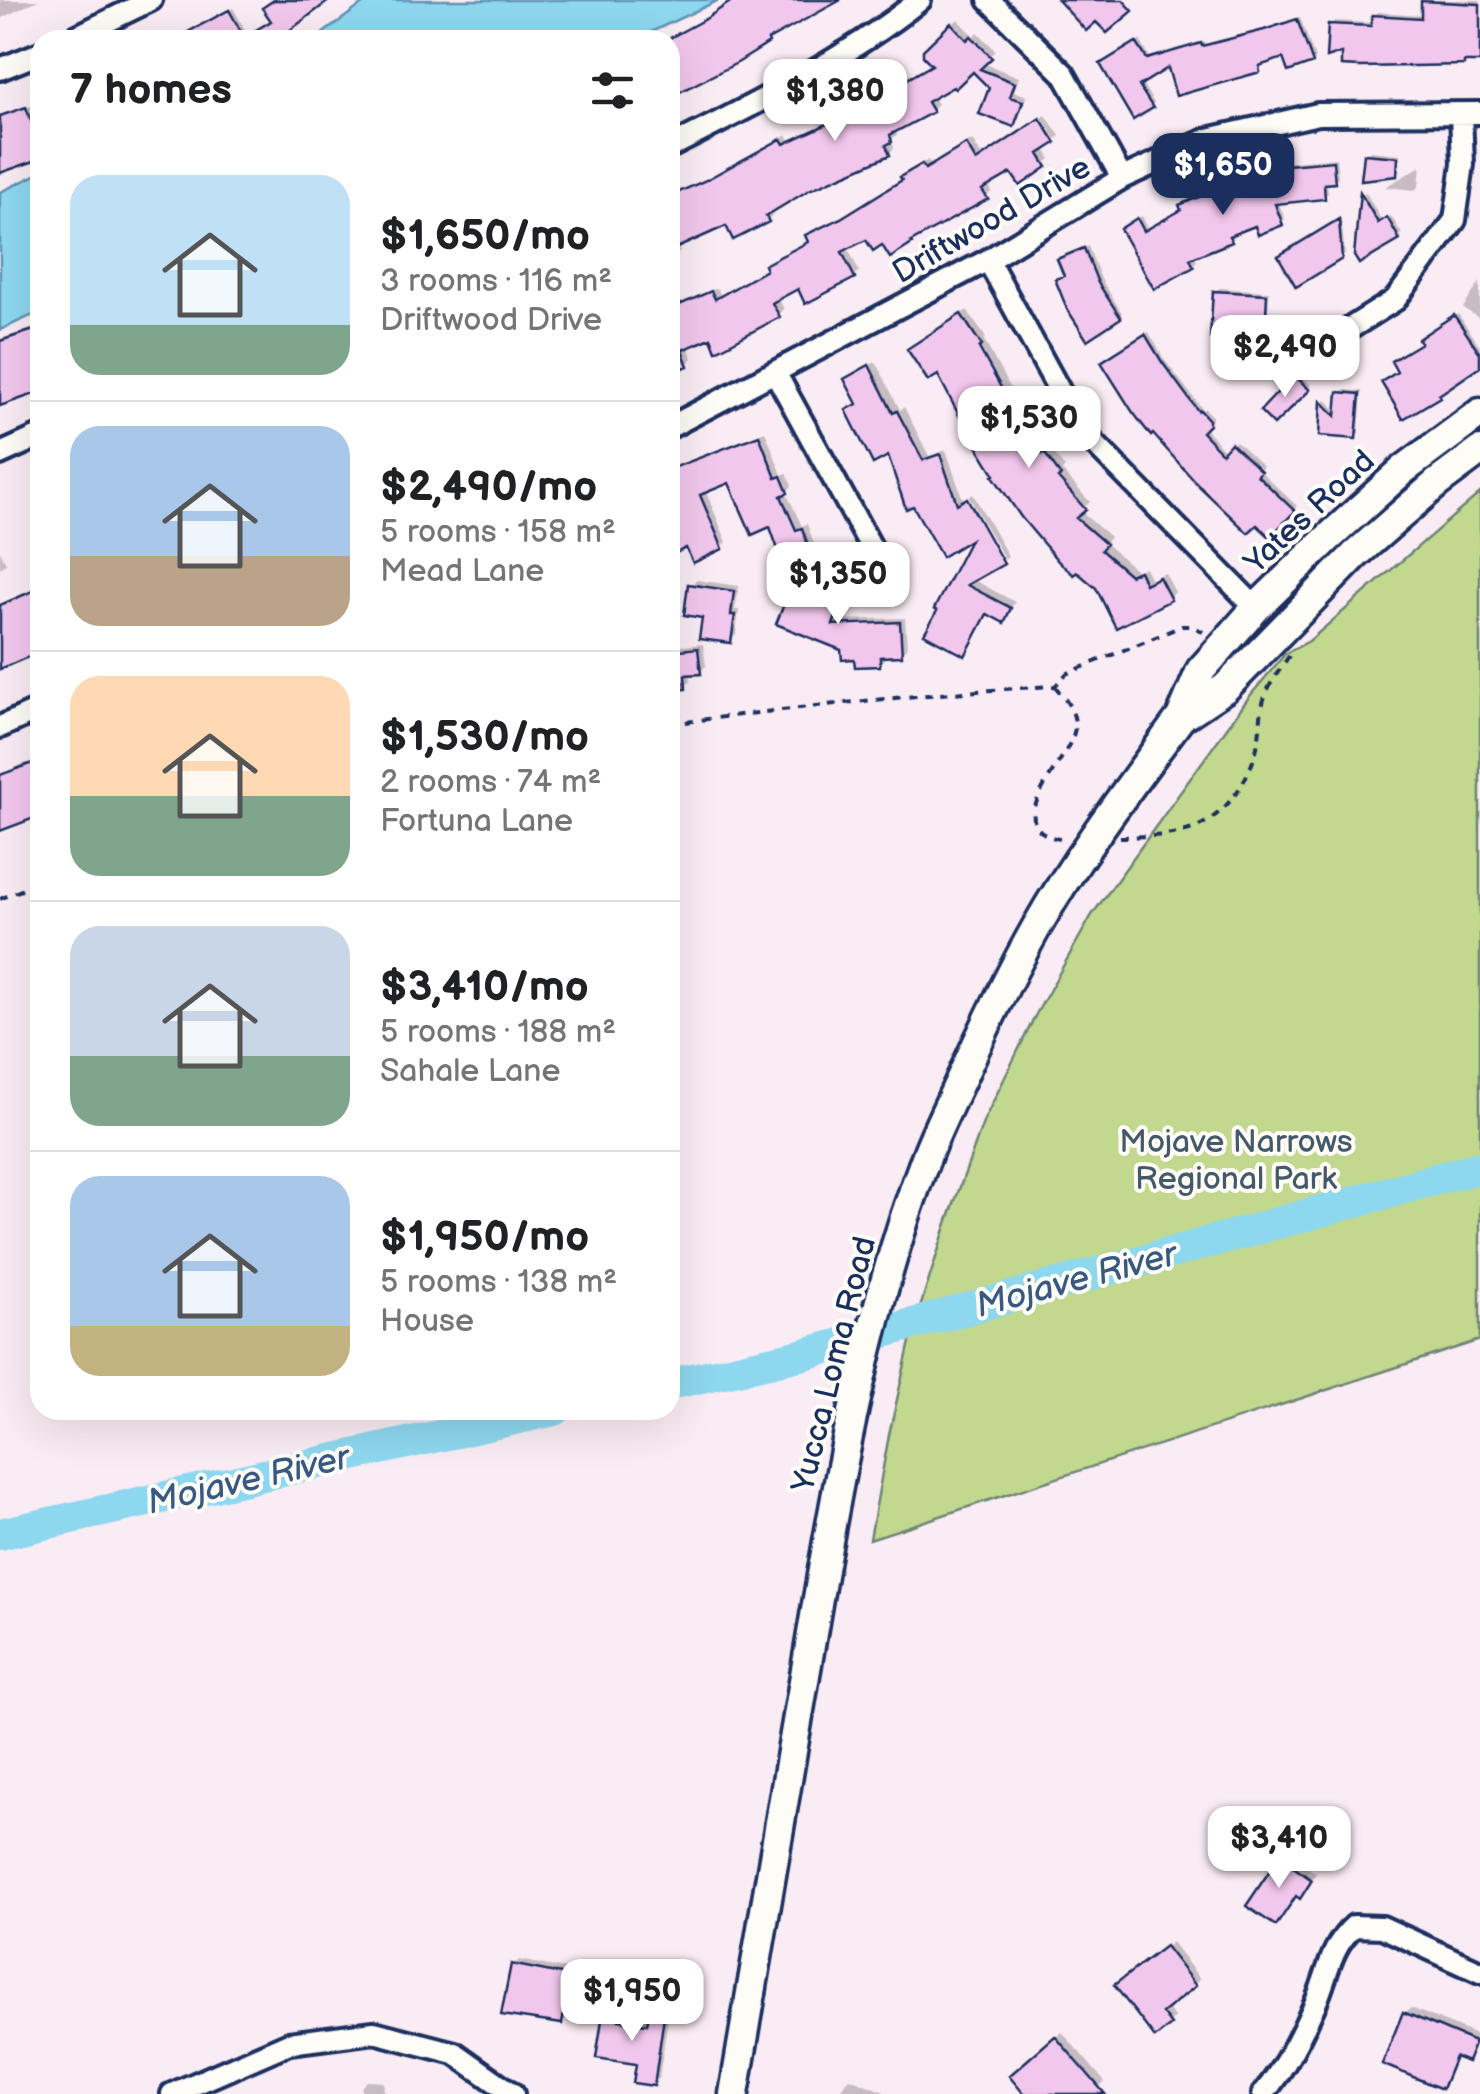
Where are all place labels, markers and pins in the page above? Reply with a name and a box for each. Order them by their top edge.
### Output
pin: $1,380 [754,59,916,144]
pin: $1,650 [1142,133,1304,218]
pin: $2,490 [1204,315,1366,400]
pin: $1,530 [948,386,1110,471]
pin: $1,350 [757,542,919,627]
pin: $3,410 [1198,1806,1360,1891]
pin: $1,950 [551,1959,713,2044]

